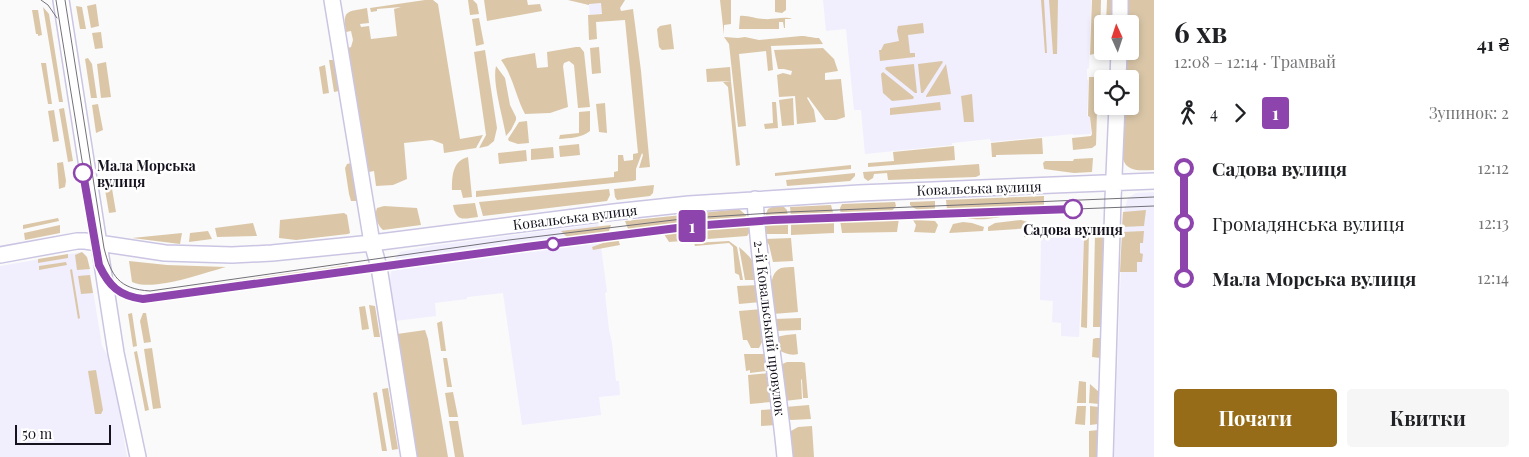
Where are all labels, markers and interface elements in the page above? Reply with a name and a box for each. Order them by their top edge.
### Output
text: 6 хв [1174,13,1227,50]
north arrow [1094,15,1139,60]
map controls [1094,15,1139,115]
text: 41 ₴ [1477,30,1509,56]
text: 12:08 – 12:14 · Трамвай [1174,51,1336,72]
button: locate [1094,70,1139,115]
icon: walk [1174,99,1202,127]
icon: forward [1226,99,1254,127]
text: 1 [1272,101,1279,125]
text: 4 [1210,102,1218,123]
text: Зупинок: 2 [1429,102,1509,123]
text: Садова вулиця [1212,155,1347,181]
place label: Мала Морська вулиця [97,156,197,191]
text: 12:12 [1478,157,1509,178]
marker: Мала Морська вулиця [73,163,93,183]
street label: Ковальська вулиця [916,176,1042,200]
marker: Садова вулиця [1063,199,1083,219]
street label: Ковальська вулиця [512,200,639,234]
line badge: 1 [676,210,708,242]
text: Громадянська вулиця [1212,210,1405,236]
text: 12:13 [1478,212,1509,233]
text: 1 [689,214,695,238]
place label: Садова вулиця [1023,220,1123,239]
unlabelled marker [546,237,560,251]
street label: 2-й Ковальський провулок [750,239,790,417]
text: Мала Морська вулиця [1212,265,1416,291]
text: 12:14 [1477,267,1509,288]
button: Почати [1174,389,1337,447]
button: Квитки [1347,389,1509,447]
scale bar [15,422,111,445]
text: 50 m [22,424,52,443]

